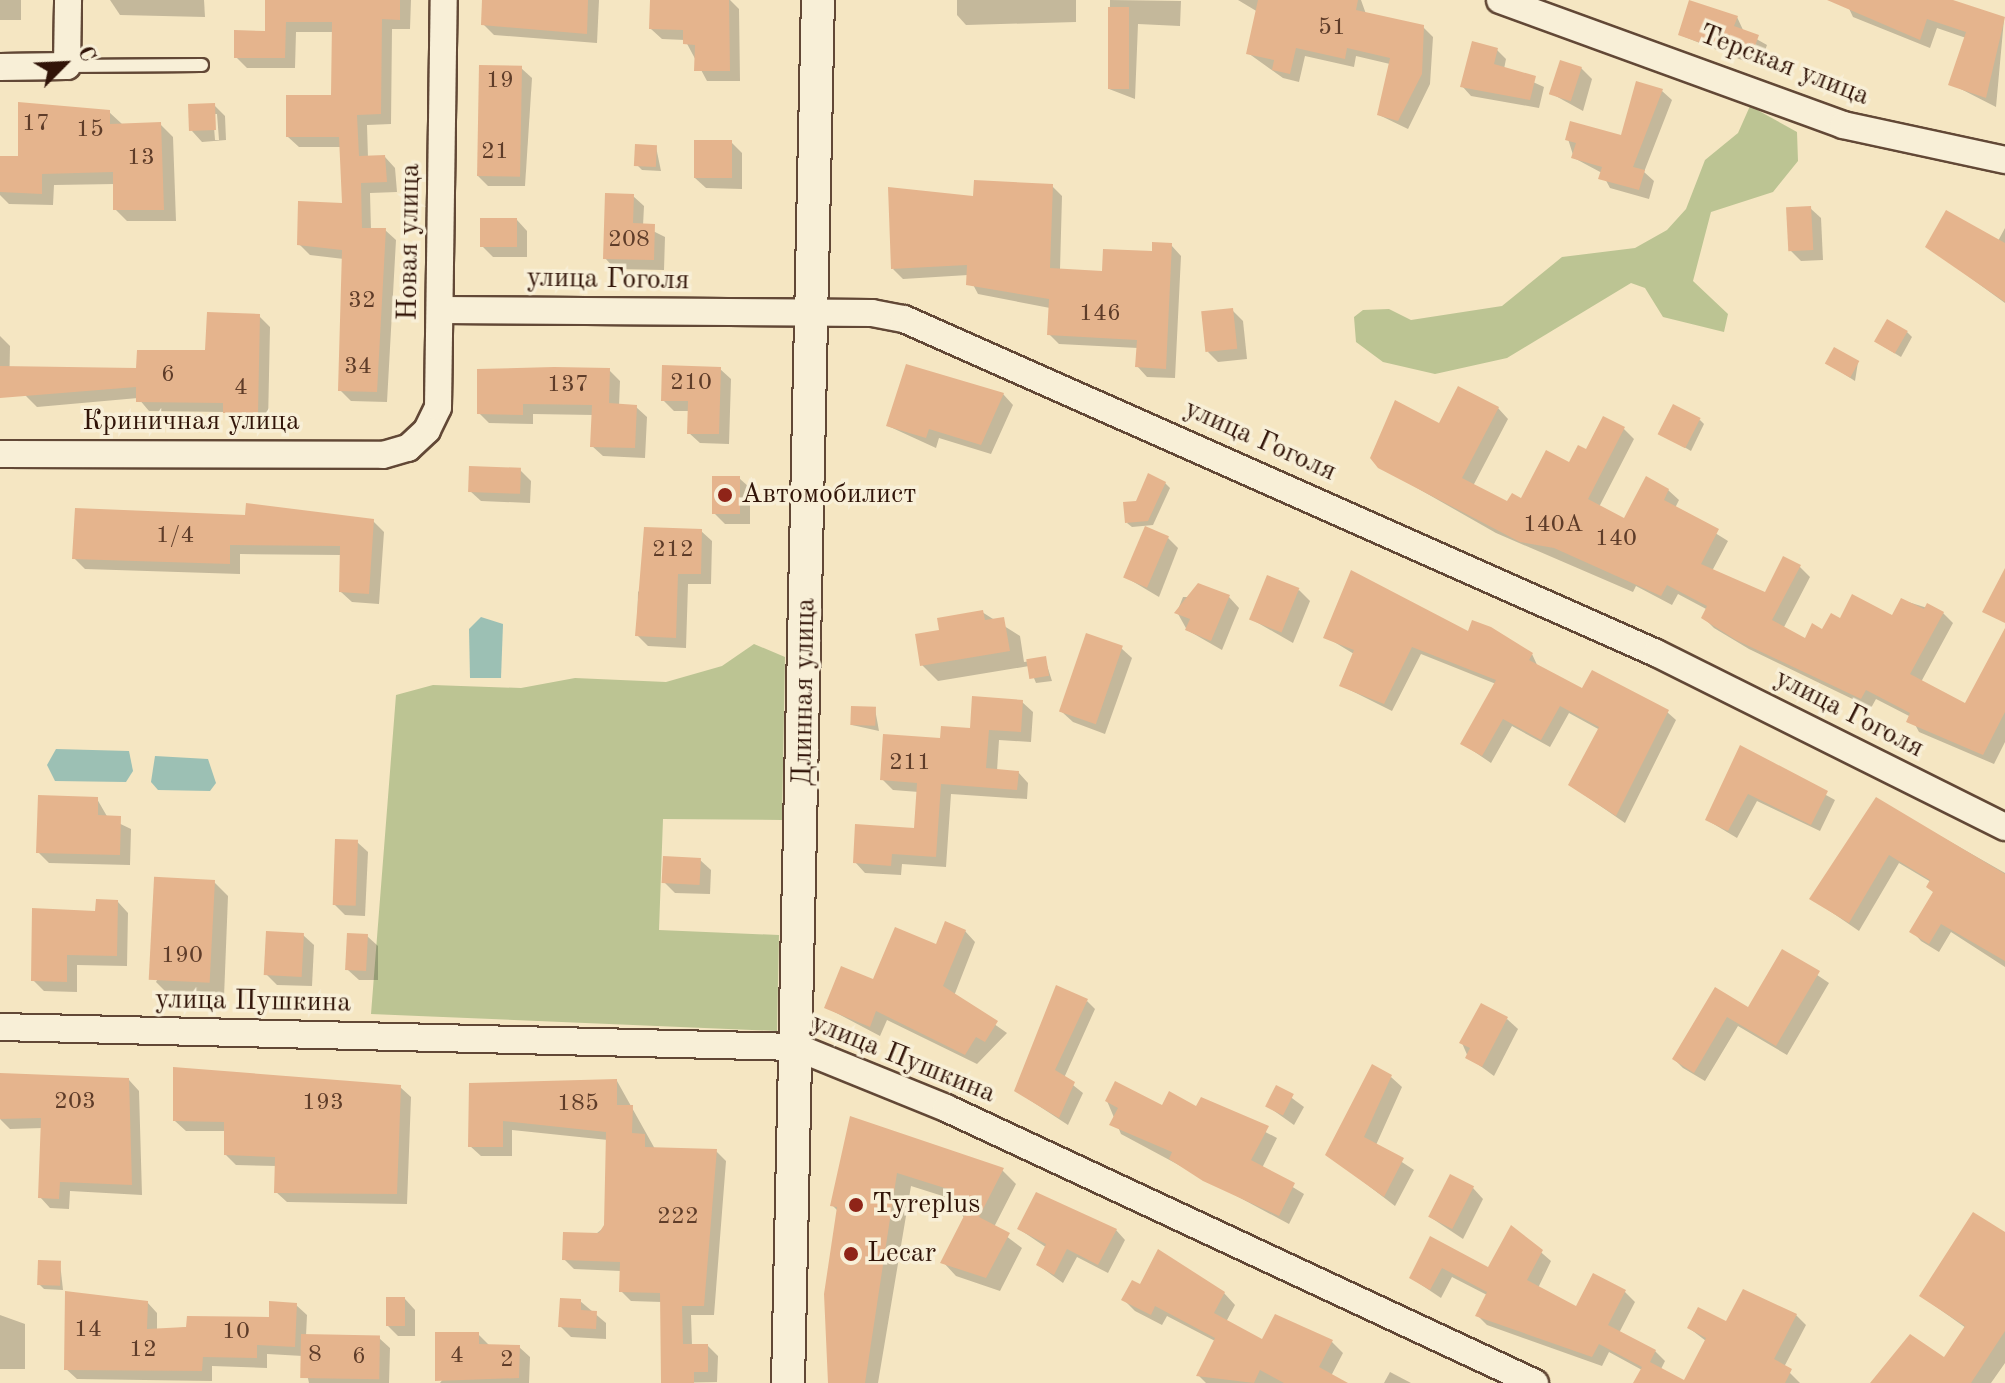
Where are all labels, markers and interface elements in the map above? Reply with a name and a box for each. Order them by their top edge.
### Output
house number: 51 [1318,15,1346,43]
street label: Терская улица [1694,18,1874,114]
north arrow [24,24,104,104]
text: С [73,43,99,65]
house number: 19 [486,68,514,96]
house number: 17 [22,111,50,139]
house number: 15 [76,117,104,145]
house number: 21 [481,139,509,167]
house number: 13 [127,145,155,173]
street label: Новая улица [392,163,428,321]
house number: 208 [608,227,650,255]
street label: улица Гоголя [526,262,690,298]
house number: 32 [348,288,376,316]
house number: 146 [1079,301,1121,329]
house number: 34 [344,354,372,382]
house number: 6 [161,362,175,390]
house number: 210 [670,370,712,398]
house number: 137 [547,372,589,400]
house number: 4 [234,375,248,403]
street label: улица Гоголя [1179,393,1341,489]
street label: Криничная улица [82,405,300,439]
place label: Автомобилист [741,478,917,512]
marker: Автомобилист [716,486,734,504]
house number: 140А [1523,512,1583,540]
house number: 1/4 [156,523,194,551]
house number: 140 [1595,526,1637,554]
house number: 212 [652,537,694,565]
street label: Длинная улица [787,598,823,786]
street label: улица Гоголя [1769,662,1929,766]
house number: 211 [889,750,931,778]
house number: 190 [161,943,203,971]
street label: улица Пушкина [155,983,351,1021]
street label: улица Пушкина [806,1007,1000,1111]
house number: 203 [54,1089,96,1117]
house number: 193 [302,1090,344,1118]
house number: 185 [557,1091,599,1119]
place label: Tyreplus [872,1188,980,1222]
marker: Tyreplus [847,1196,865,1214]
house number: 222 [657,1204,699,1232]
place label: Lecar [867,1237,936,1271]
marker: Lecar [842,1245,860,1263]
house number: 14 [74,1317,102,1345]
house number: 10 [222,1319,250,1347]
house number: 12 [129,1337,157,1365]
house number: 8 [308,1342,322,1370]
house number: 4 [450,1343,464,1371]
house number: 6 [352,1344,366,1372]
house number: 2 [500,1347,514,1375]

